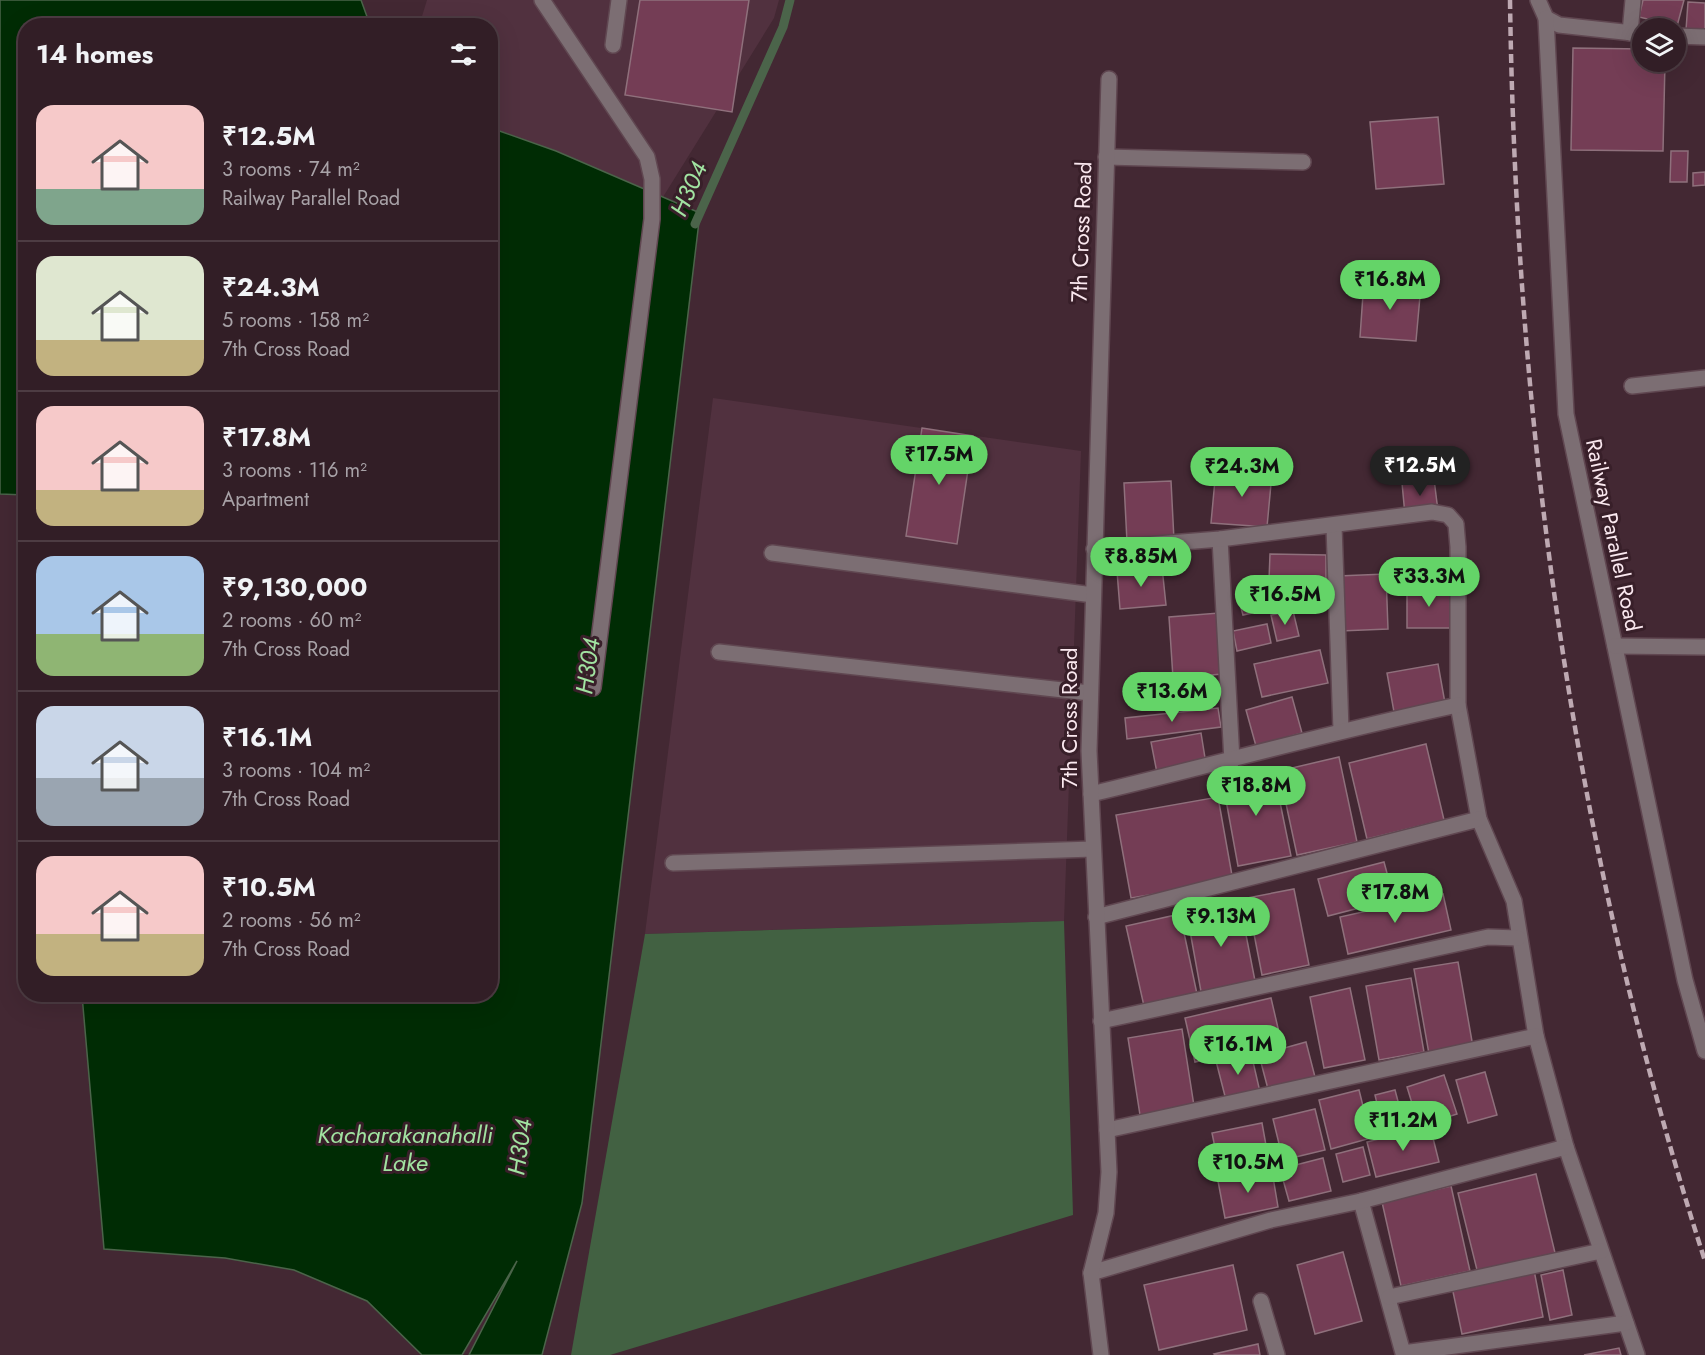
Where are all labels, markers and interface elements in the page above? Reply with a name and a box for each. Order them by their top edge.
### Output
map controls [1632,18,1686,72]
button: layers [1632,18,1686,72]
text: 14 homes [36,35,153,73]
icon: filters [447,38,480,71]
text: ₹12.5M [222,117,315,155]
icon: home [84,129,156,201]
text: 3 rooms · 74 m² [222,155,360,184]
water label: H304 [661,155,716,222]
street label: 7th Cross Road [1063,161,1099,303]
text: Railway Parallel Road [222,184,400,213]
pin: ₹16.8M [1341,260,1439,311]
text: ₹16.8M [1354,265,1426,294]
text: ₹24.3M [222,268,320,306]
icon: home [84,280,156,352]
text: 5 rooms · 158 m² [222,306,369,335]
text: 7th Cross Road [222,335,350,364]
text: ₹17.8M [222,418,311,456]
icon: home [84,430,156,502]
pin: ₹17.5M [890,435,988,486]
street label: Railway Parallel Road [1578,436,1650,634]
text: ₹17.5M [905,440,973,469]
pin: ₹12.5M [1371,446,1469,497]
pin: ₹24.3M [1193,447,1291,498]
text: ₹12.5M [1384,451,1456,480]
text: ₹24.3M [1204,452,1280,481]
text: 3 rooms · 116 m² [222,456,367,485]
text: Apartment [222,485,309,514]
pin: ₹8.85M [1092,537,1190,588]
text: ₹8.85M [1104,542,1178,571]
pin: ₹33.3M [1380,557,1478,608]
text: ₹33.3M [1393,562,1465,591]
text: ₹9,130,000 [222,568,368,606]
pin: ₹16.5M [1236,575,1334,626]
icon: home [84,580,156,652]
text: ₹16.5M [1249,580,1321,609]
text: 2 rooms · 60 m² [222,606,361,635]
text: 7th Cross Road [222,635,350,664]
water label: H304 [566,635,609,697]
street label: 7th Cross Road [1053,647,1085,789]
pin: ₹13.6M [1123,672,1221,723]
text: ₹13.6M [1136,677,1208,706]
text: ₹16.1M [222,718,312,756]
icon: home [84,730,156,802]
text: 3 rooms · 104 m² [222,756,370,785]
pin: ₹18.8M [1207,766,1305,817]
text: ₹18.8M [1221,771,1291,800]
text: 7th Cross Road [222,785,350,814]
text: ₹10.5M [222,868,316,906]
pin: ₹17.8M [1346,873,1444,924]
text: ₹17.8M [1361,878,1429,907]
icon: home [84,880,156,952]
pin: ₹9.13M [1172,897,1270,948]
text: ₹9.13M [1186,902,1256,931]
text: 2 rooms · 56 m² [222,906,361,935]
text: 7th Cross Road [222,935,350,964]
pin: ₹16.1M [1189,1025,1287,1076]
text: ₹16.1M [1203,1030,1273,1059]
pin: ₹11.2M [1354,1101,1452,1152]
text: ₹11.2M [1368,1106,1438,1135]
water label: H304 [498,1116,541,1178]
water label: Kacharakanahalli Lake [317,1117,494,1180]
pin: ₹10.5M [1199,1143,1297,1194]
text: ₹10.5M [1212,1148,1284,1177]

